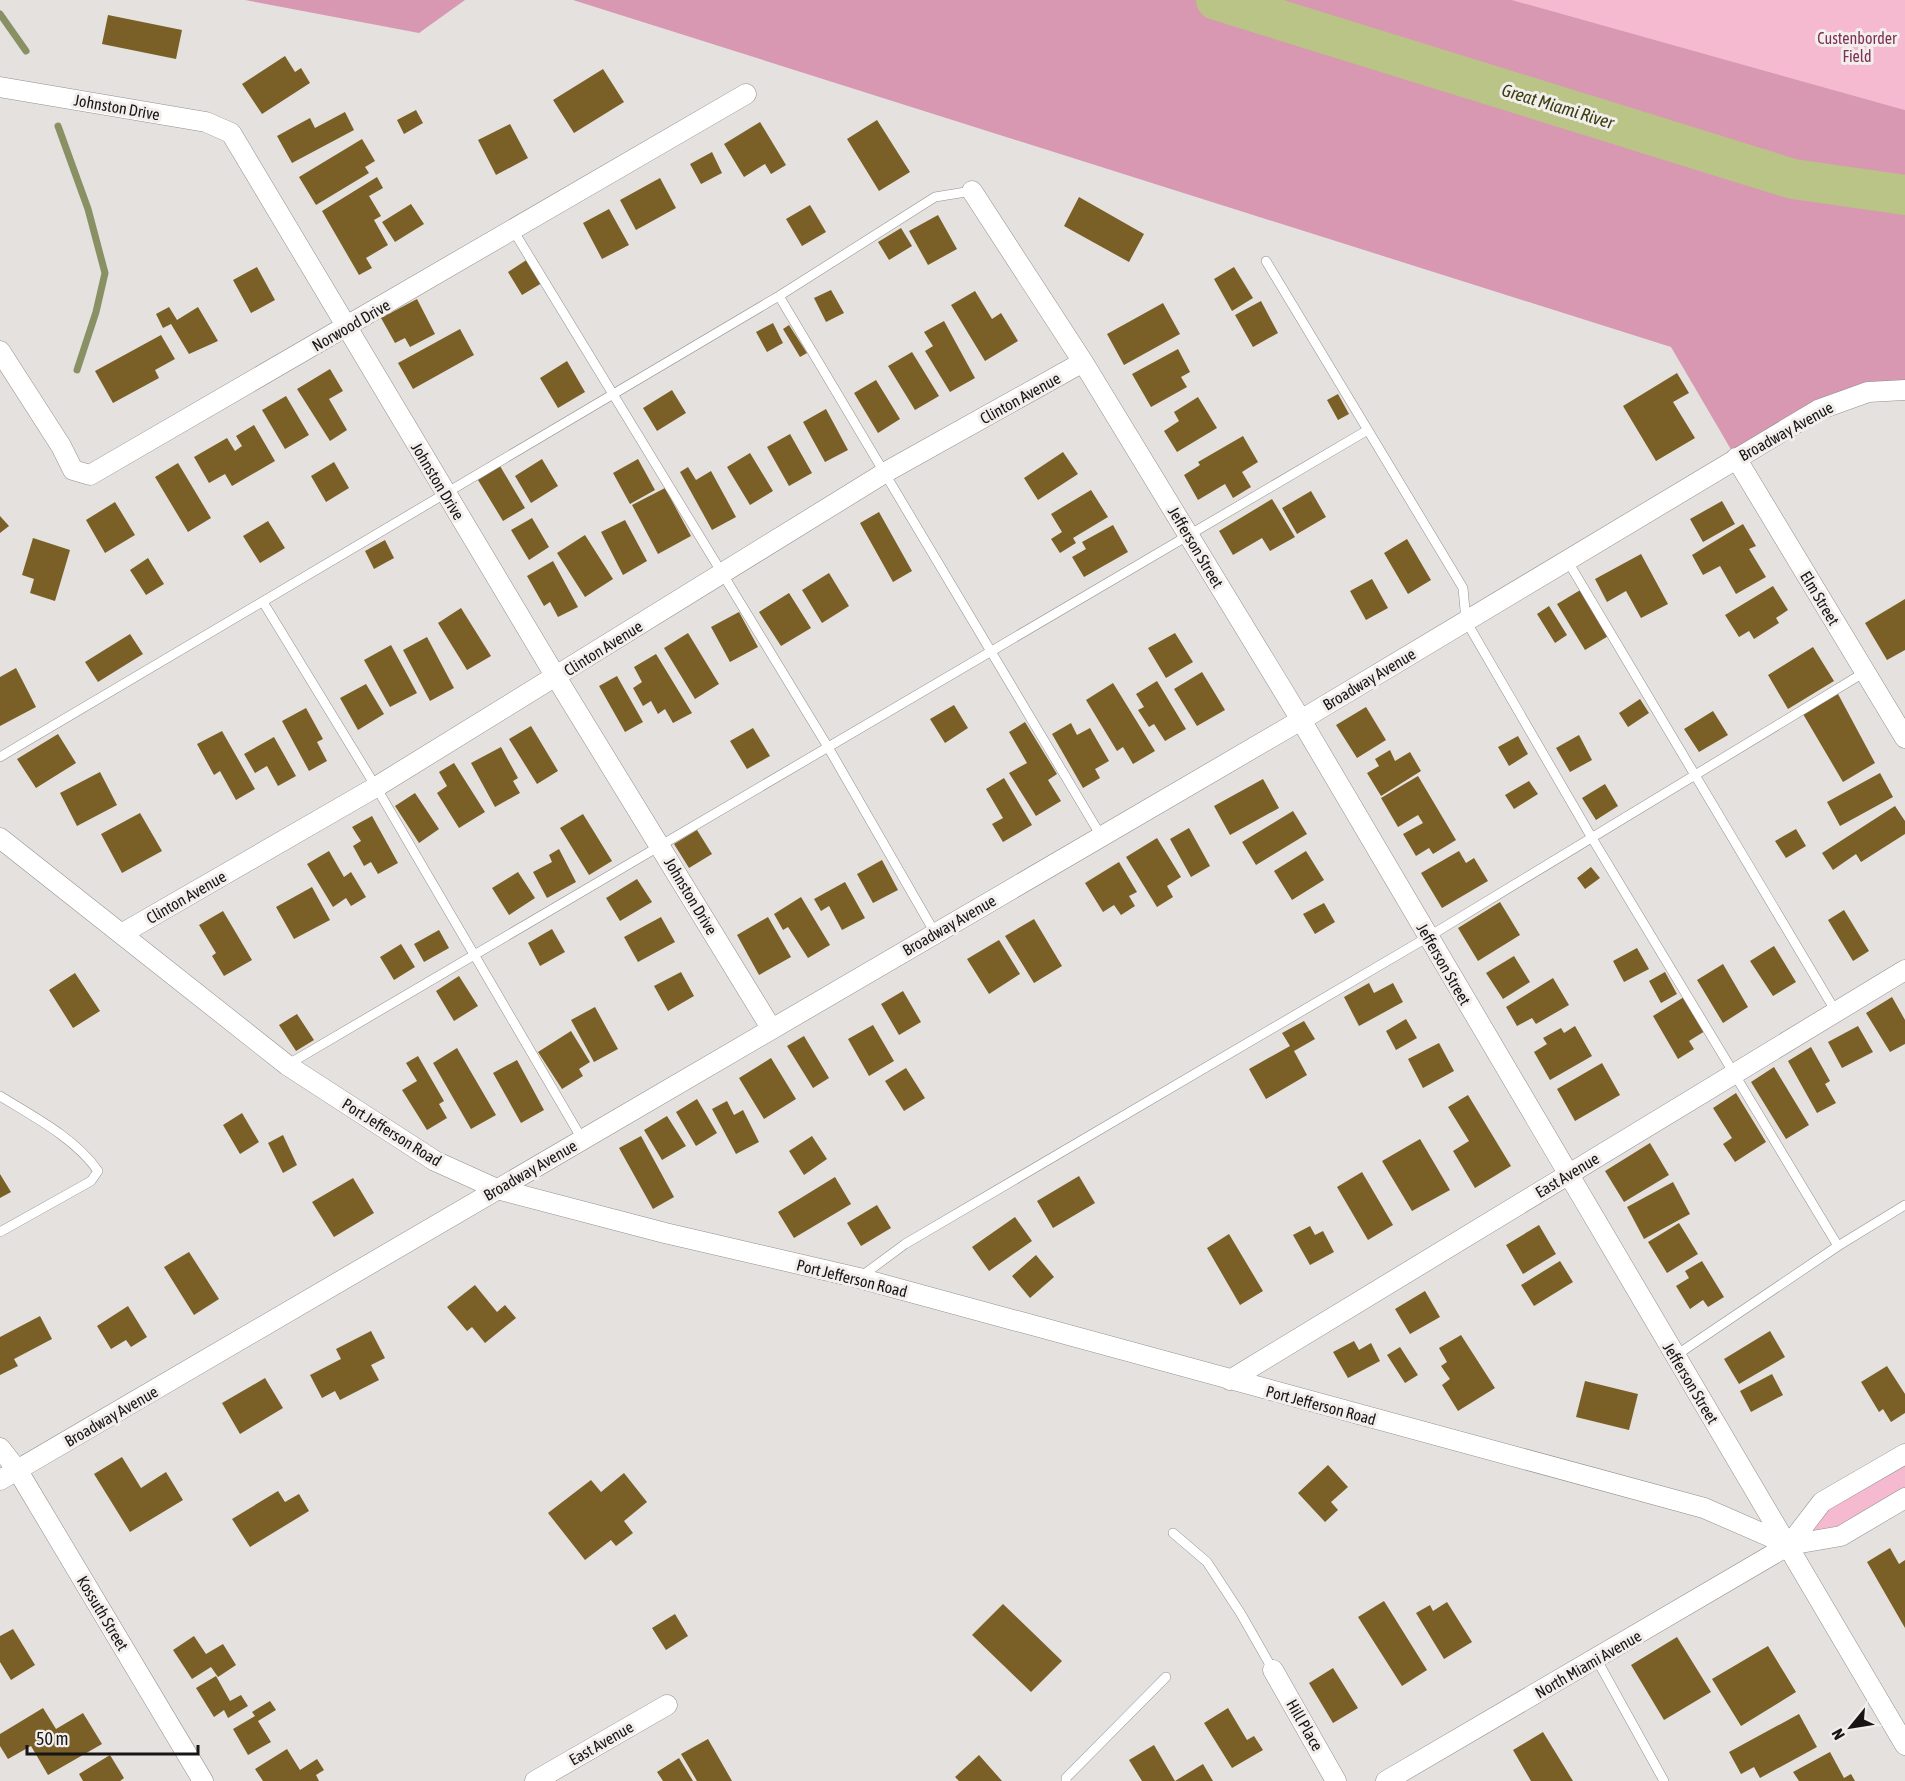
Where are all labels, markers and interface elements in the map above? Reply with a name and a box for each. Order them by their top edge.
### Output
park label: Custenborder Field [1817,29,1897,65]
water label: Great Miami River [1499,79,1617,133]
street label: Johnston Drive [73,91,161,123]
street label: Norwood Drive [309,295,393,355]
street label: Clinton Avenue [977,369,1063,427]
street label: Broadway Avenue [1736,398,1837,465]
street label: Johnston Drive [408,439,468,523]
street label: Jefferson Street [1165,503,1227,591]
street label: Elm Street [1797,568,1843,629]
street label: Clinton Avenue [560,617,646,679]
street label: Broadway Avenue [1319,644,1419,715]
street label: Johnston Drive [661,854,721,938]
street label: Clinton Avenue [143,867,229,927]
street label: Broadway Avenue [899,891,999,960]
street label: Jefferson Street [1413,920,1475,1008]
street label: Port Jefferson Road [339,1094,445,1170]
street label: Broadway Avenue [480,1136,580,1205]
street label: East Avenue [1532,1149,1602,1201]
street label: Port Jefferson Road [795,1256,909,1300]
street label: Jefferson Street [1660,1339,1722,1427]
street label: Broadway Avenue [61,1382,161,1451]
street label: Port Jefferson Road [1264,1382,1378,1428]
street label: Kossuth Street [74,1572,132,1654]
street label: North Miami Avenue [1532,1626,1644,1702]
street label: Hill Place [1283,1696,1327,1754]
north arrow [1821,1697,1881,1757]
street label: East Avenue [566,1717,636,1769]
scale bar [27,1718,198,1756]
text: N [1828,1726,1848,1743]
text: 50 m [36,1728,68,1749]

